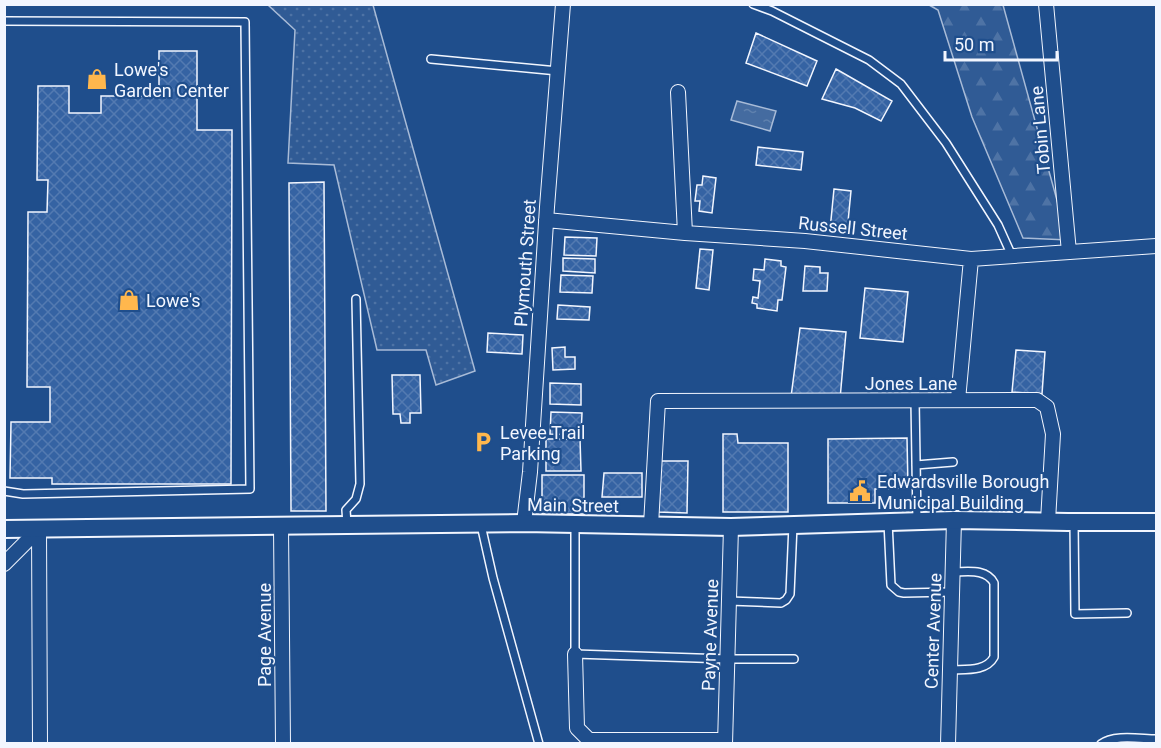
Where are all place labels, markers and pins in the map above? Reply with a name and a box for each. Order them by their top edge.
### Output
place label: Lowe's Garden Center [114,59,229,101]
shop icon: Lowe's Garden Center [85,67,109,91]
shop icon: Lowe's [117,288,141,312]
place label: Lowe's [146,290,201,311]
place label: Levee Trail Parking [500,422,585,464]
parking icon: Levee Trail Parking [471,430,495,454]
place label: Edwardsville Borough Municipal Building [877,471,1049,513]
public building icon: Edwardsville Borough Municipal Building [848,479,872,503]

